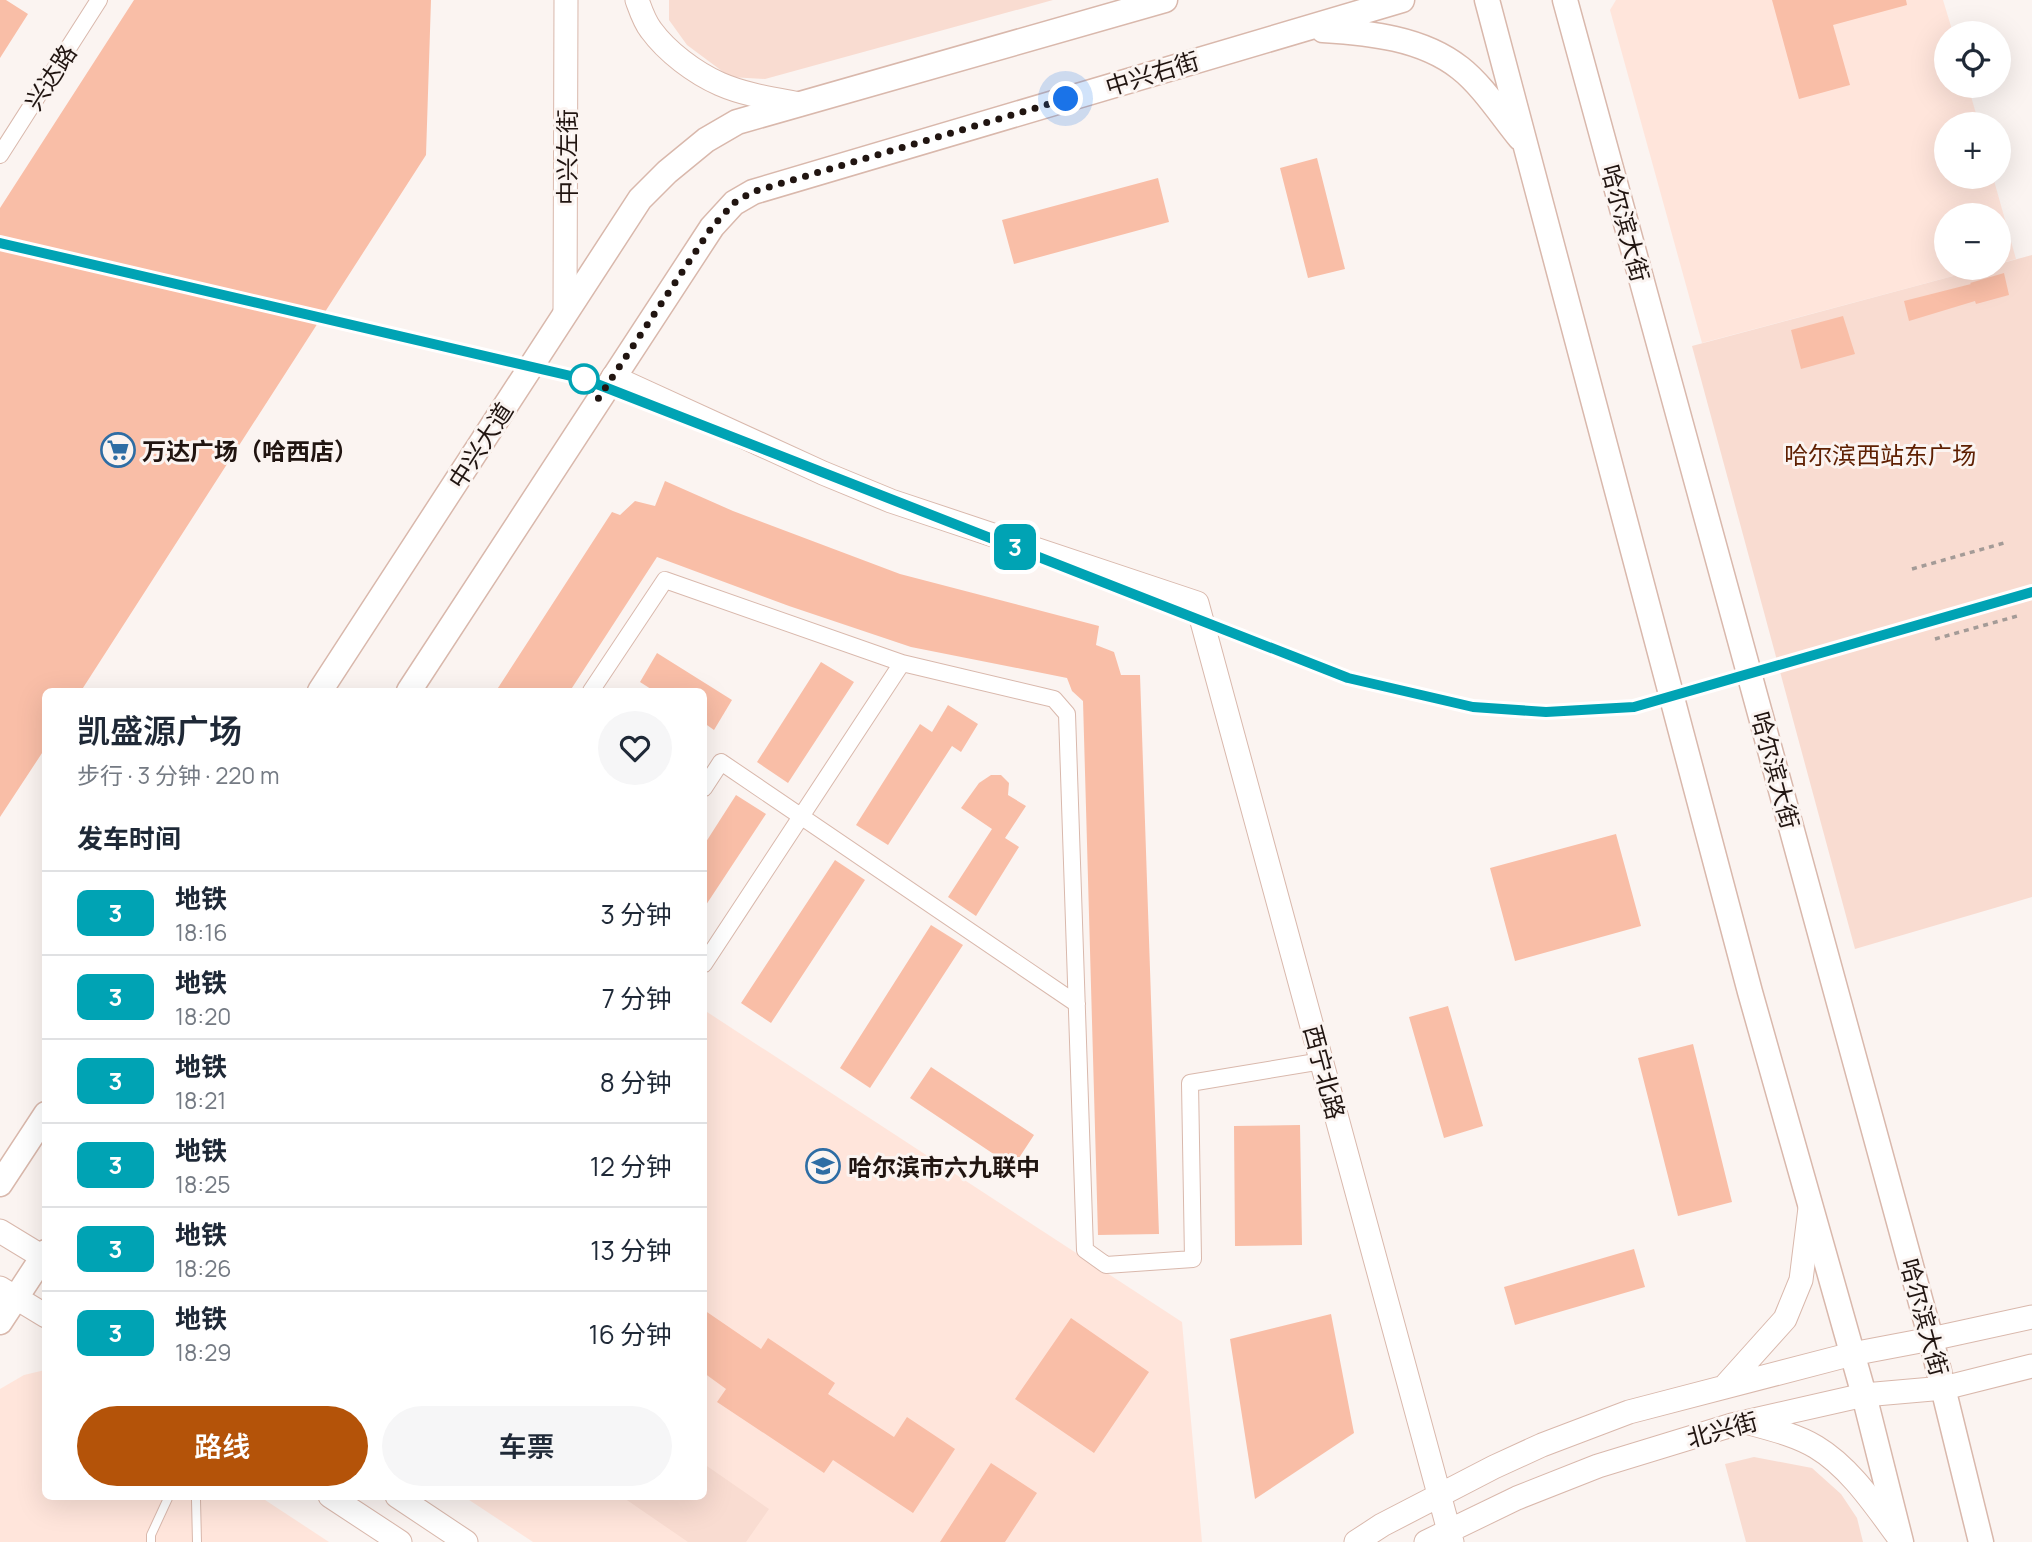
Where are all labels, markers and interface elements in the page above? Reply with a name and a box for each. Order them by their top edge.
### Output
map controls [1934,21,2011,280]
button: locate [1934,21,2011,98]
street label: 兴达路 [17,38,83,116]
street label: 中兴右街 [1101,43,1203,103]
your location [1048,81,1083,116]
street label: 中兴左街 [550,109,583,205]
button: + [1934,112,2011,189]
street label: 哈尔滨大街 [1595,161,1657,285]
button: − [1934,203,2011,280]
unlabelled marker [569,364,599,394]
street label: 中兴大道 [440,396,520,494]
supermarket icon: 万达广场（哈西店） [99,431,137,469]
place label: 万达广场（哈西店） [142,434,358,467]
park label: 哈尔滨西站东广场 [1784,438,1976,471]
line badge: 3 [992,524,1038,570]
text: 3 [1008,530,1022,563]
text: 凯盛源广场 [77,708,242,753]
street label: 哈尔滨大街 [1745,708,1807,832]
button: heart [598,711,672,785]
text: 步行 · 3 分钟 · 220 m [77,759,280,791]
text: 发车时间 [77,820,181,856]
text: 地铁 [175,880,227,916]
text: 3 [109,896,122,929]
text: 3 分钟 [600,896,672,932]
text: 18:16 [175,916,227,948]
text: 地铁 [175,964,227,1000]
text: 3 [109,980,122,1013]
text: 7 分钟 [602,980,672,1016]
text: 18:20 [175,1000,231,1032]
street label: 西宁北路 [1297,1021,1353,1123]
text: 地铁 [175,1048,227,1084]
text: 3 [109,1064,122,1097]
text: 8 分钟 [600,1064,672,1100]
text: 18:21 [175,1084,226,1116]
text: 地铁 [175,1132,227,1168]
school or university icon: 哈尔滨市六九联中 [804,1147,842,1185]
text: 3 [109,1148,122,1181]
text: 12 分钟 [590,1148,672,1184]
place label: 哈尔滨市六九联中 [848,1150,1040,1183]
text: 18:25 [175,1168,231,1200]
text: 地铁 [175,1216,227,1252]
text: 3 [109,1232,122,1265]
text: 13 分钟 [590,1232,672,1268]
text: 18:26 [175,1252,232,1284]
street label: 哈尔滨大街 [1894,1255,1956,1379]
text: 地铁 [175,1300,227,1336]
text: 3 [109,1316,122,1349]
text: 16 分钟 [589,1316,672,1352]
text: 18:29 [175,1336,232,1368]
street label: 北兴街 [1683,1404,1761,1454]
button: 路线 [77,1406,368,1486]
button: 车票 [382,1406,672,1486]

